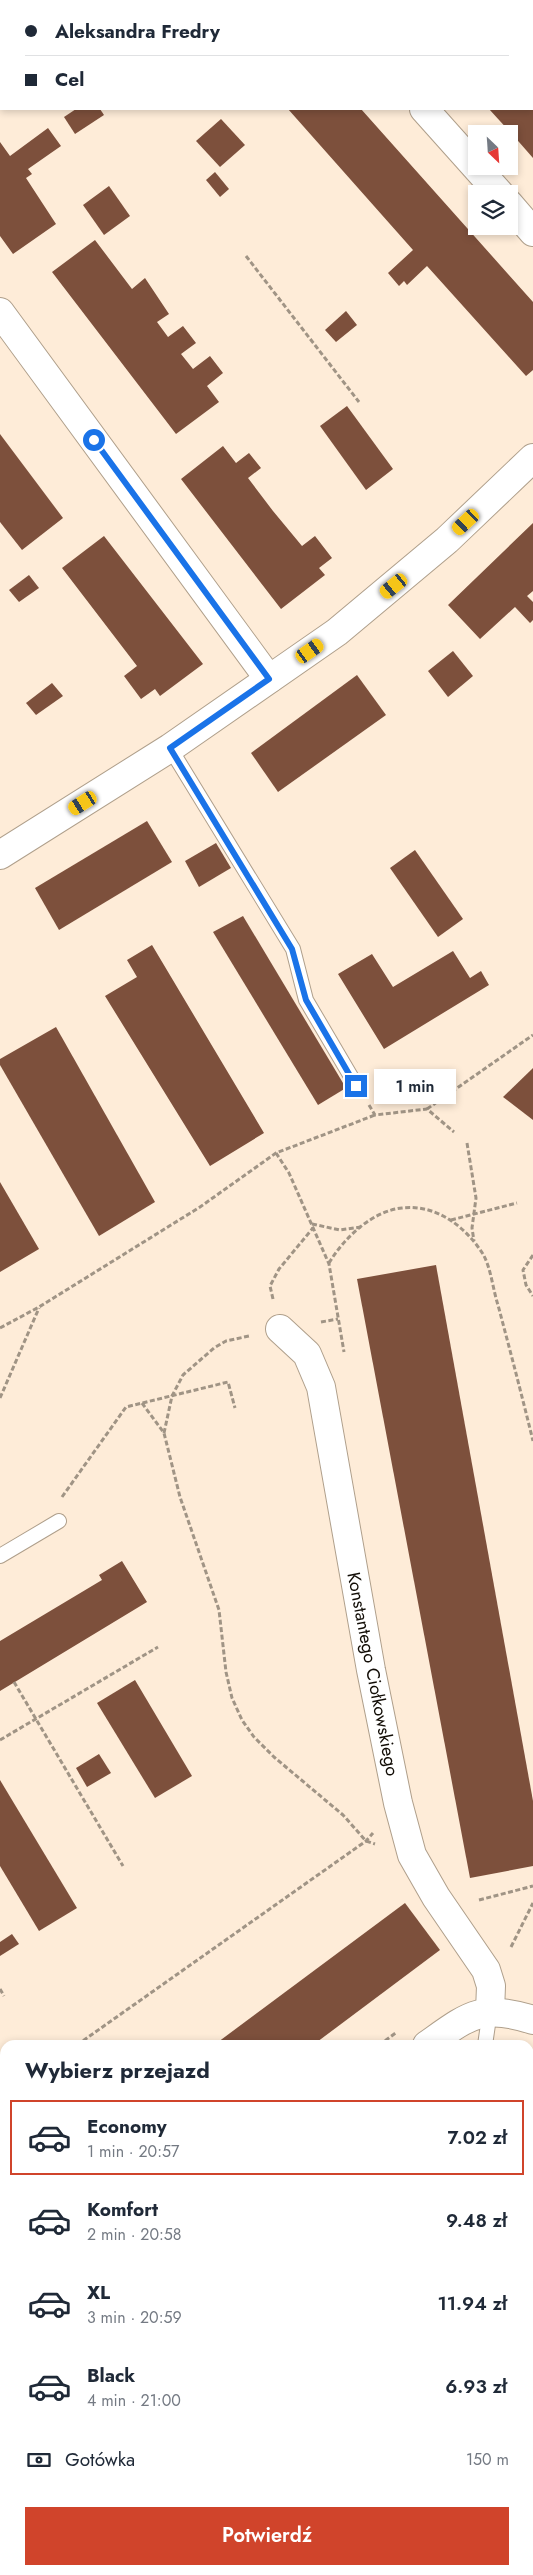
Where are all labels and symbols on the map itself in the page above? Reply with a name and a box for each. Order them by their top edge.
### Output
north arrow [468,125,518,175]
route start [83,429,105,451]
car [449,506,482,538]
car [377,571,410,601]
car [293,636,326,666]
car [66,789,99,817]
callout: 1 min [374,1068,456,1104]
route end [345,1075,367,1097]
street label: Konstantego Ciołkowskiego [340,1570,406,1778]

